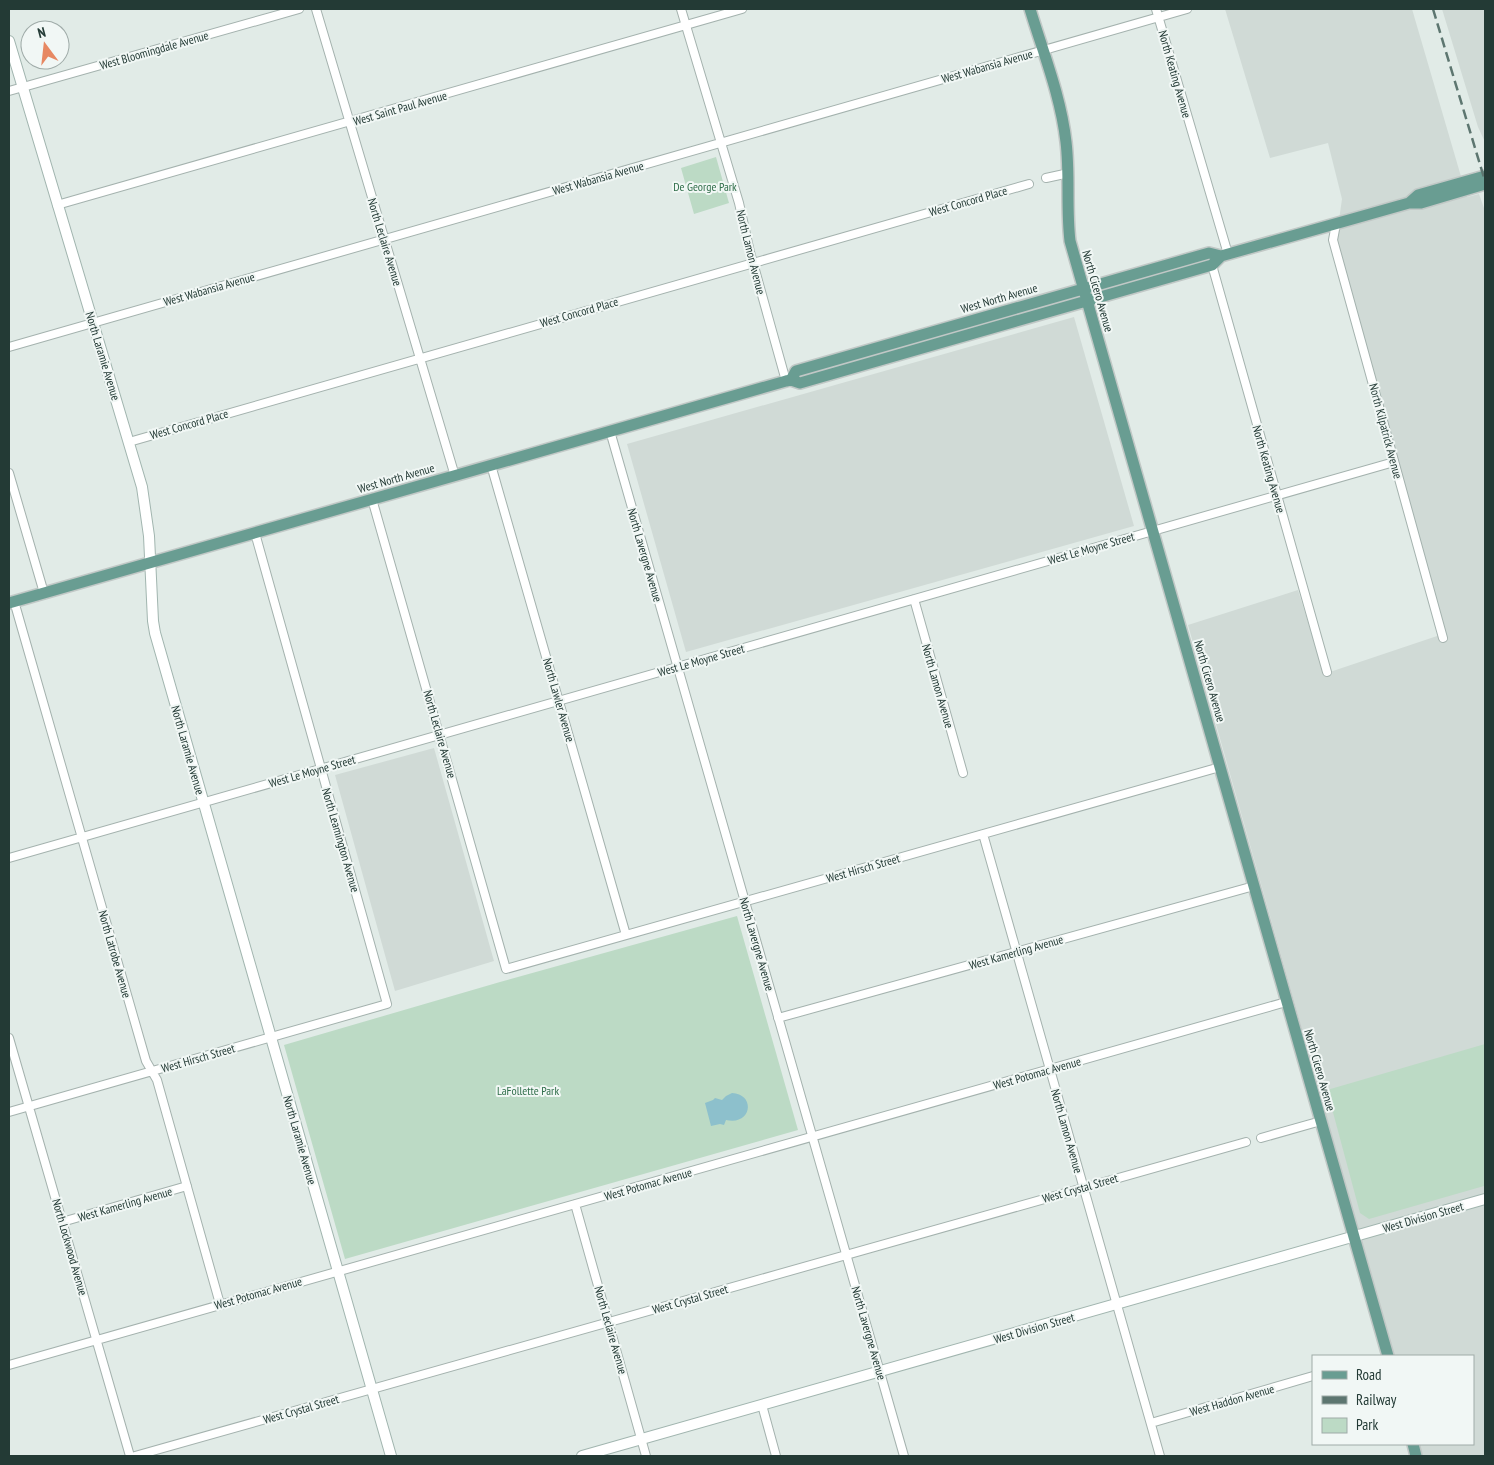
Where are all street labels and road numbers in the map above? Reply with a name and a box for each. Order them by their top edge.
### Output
street label: West Bloomingdale Avenue [98,27,210,73]
street label: North Keating Avenue [1155,28,1195,120]
street label: West Wabansia Avenue [940,46,1034,86]
street label: West Saint Paul Avenue [351,87,449,129]
street label: West Wabansia Avenue [551,158,645,198]
street label: West Concord Place [927,183,1009,219]
street label: North Leclaire Avenue [365,196,405,288]
street label: North Lamon Avenue [733,208,769,296]
street label: North Cicero Avenue [1079,248,1117,334]
street label: West Wabansia Avenue [162,269,256,309]
street label: West North Avenue [959,280,1039,316]
street label: West Concord Place [538,294,620,330]
street label: North Laramie Avenue [82,310,124,402]
street label: North Kilpatrick Avenue [1366,382,1406,480]
street label: West Concord Place [148,406,230,442]
street label: North Keating Avenue [1249,423,1289,515]
street label: West North Avenue [356,460,436,496]
street label: North Lavergne Avenue [624,506,666,604]
street label: West Le Moyne Street [1046,528,1137,568]
street label: North Cicero Avenue [1191,638,1229,724]
street label: West Le Moyne Street [656,640,747,680]
street label: North Lamon Avenue [919,642,957,730]
street label: North Lawler Avenue [540,656,578,744]
street label: North Leclaire Avenue [420,688,460,780]
street label: North Laramie Avenue [168,704,208,796]
street label: West Le Moyne Street [267,751,358,791]
street label: North Leamington Avenue [319,786,363,894]
street label: West Hirsch Street [824,850,902,886]
street label: North Lavergne Avenue [736,895,778,993]
street label: North Latrobe Avenue [95,908,135,1000]
street label: West Kamerling Avenue [967,931,1065,973]
street label: North Cicero Avenue [1301,1027,1339,1113]
street label: West Hirsch Street [159,1040,237,1076]
street label: West Potomac Avenue [992,1053,1083,1093]
street label: North Lamon Avenue [1048,1087,1086,1175]
street label: North Laramie Avenue [280,1094,320,1186]
street label: West Potomac Avenue [603,1164,694,1204]
street label: West Crystal Street [1040,1170,1120,1206]
street label: West Kamerling Avenue [76,1183,174,1225]
street label: North Lockwood Avenue [49,1197,91,1297]
street label: West Division Street [1381,1198,1466,1236]
street label: West Potomac Avenue [213,1273,304,1313]
street label: West Crystal Street [650,1281,730,1317]
street label: North Leclaire Avenue [591,1284,631,1376]
street label: North Lavergne Avenue [848,1284,890,1382]
street label: West Division Street [992,1309,1077,1347]
street label: West Haddon Avenue [1188,1381,1276,1419]
street label: West Crystal Street [261,1391,341,1427]

